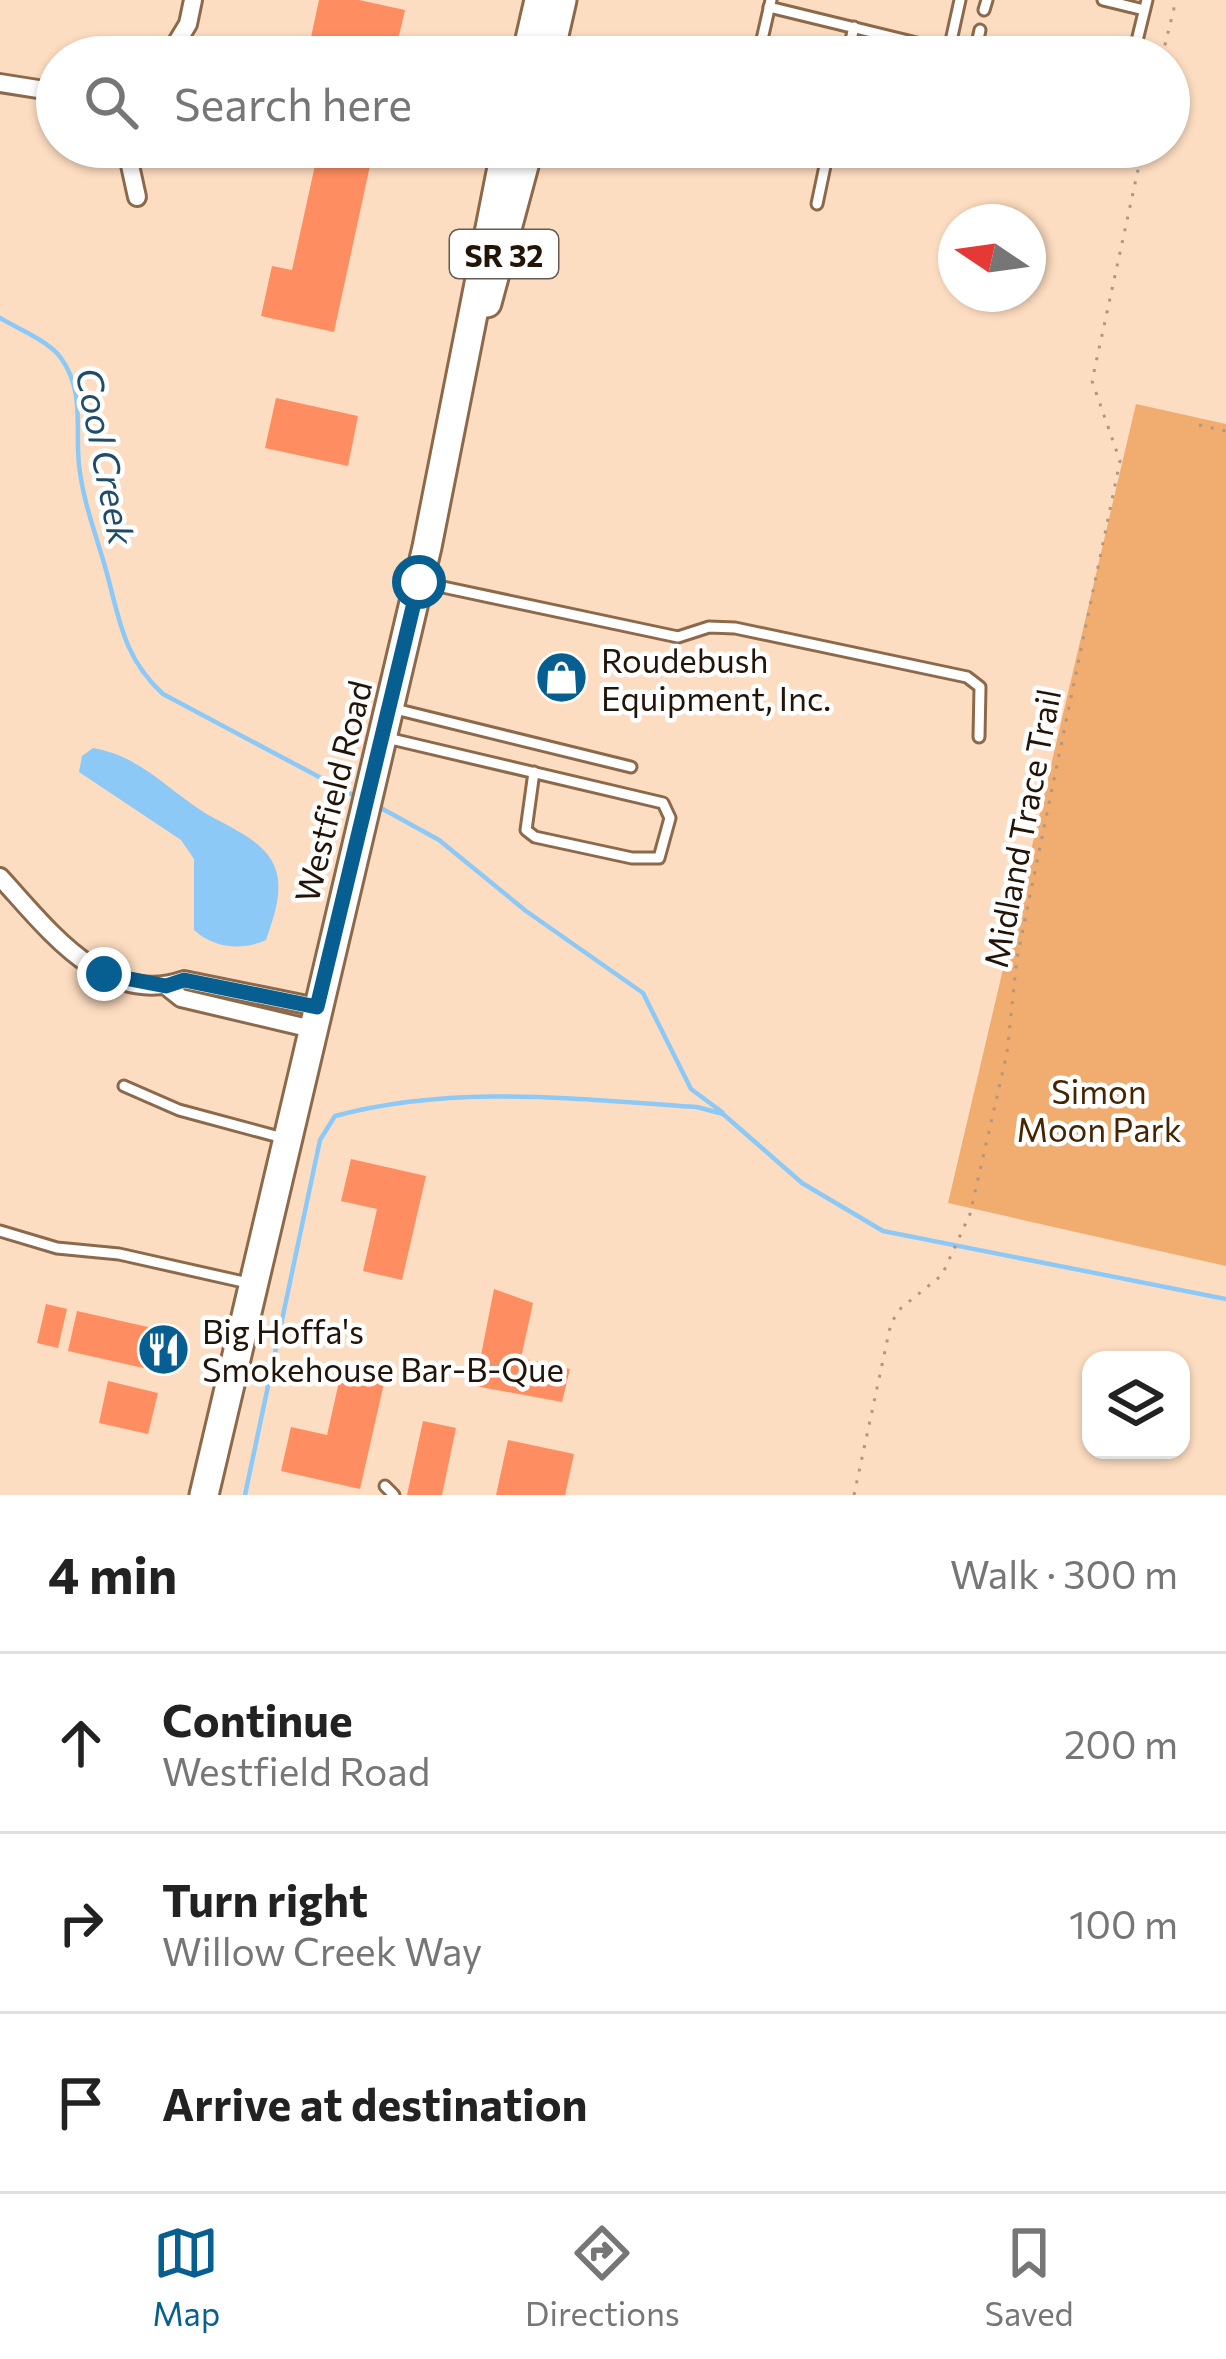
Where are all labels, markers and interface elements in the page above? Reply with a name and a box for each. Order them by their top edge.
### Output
search box [36,36,1190,168]
icon: search [78,69,144,135]
text: Search here [174,75,412,130]
north arrow [938,204,1046,312]
road number: SR 32 [450,230,558,278]
water label: Cool Creek [68,364,146,550]
route start [392,555,446,609]
place label: Roudebush Equipment, Inc. [601,639,831,718]
shop icon: Roudebush Equipment, Inc. [534,650,590,706]
street label: Westfield Road [285,676,379,906]
street label: Midland Trace Trail [974,685,1068,971]
route end [77,947,131,1001]
park label: Simon Moon Park [1016,1070,1182,1149]
place label: Big Hoffa's Smokehouse Bar-B-Que [202,1310,564,1389]
restaurant icon: Big Hoffa's Smokehouse Bar-B-Que [135,1321,191,1377]
map controls [1082,1351,1190,1459]
button: layers [1082,1351,1190,1459]
text: 4 min [48,1542,177,1605]
text: Walk · 300 m [950,1549,1178,1597]
text: Continue [162,1691,353,1746]
icon: ahead [48,1710,114,1776]
text: 200 m [1064,1719,1178,1767]
text: Westfield Road [162,1746,430,1794]
text: Turn right [162,1871,368,1926]
icon: right [48,1890,114,1956]
text: 100 m [1069,1899,1178,1947]
text: Willow Creek Way [162,1926,482,1974]
icon: arrive [48,2070,114,2136]
text: Arrive at destination [162,2075,588,2130]
tab: Map [152,2220,220,2333]
tab: Directions [525,2220,680,2333]
tab: Saved [985,2220,1074,2333]

